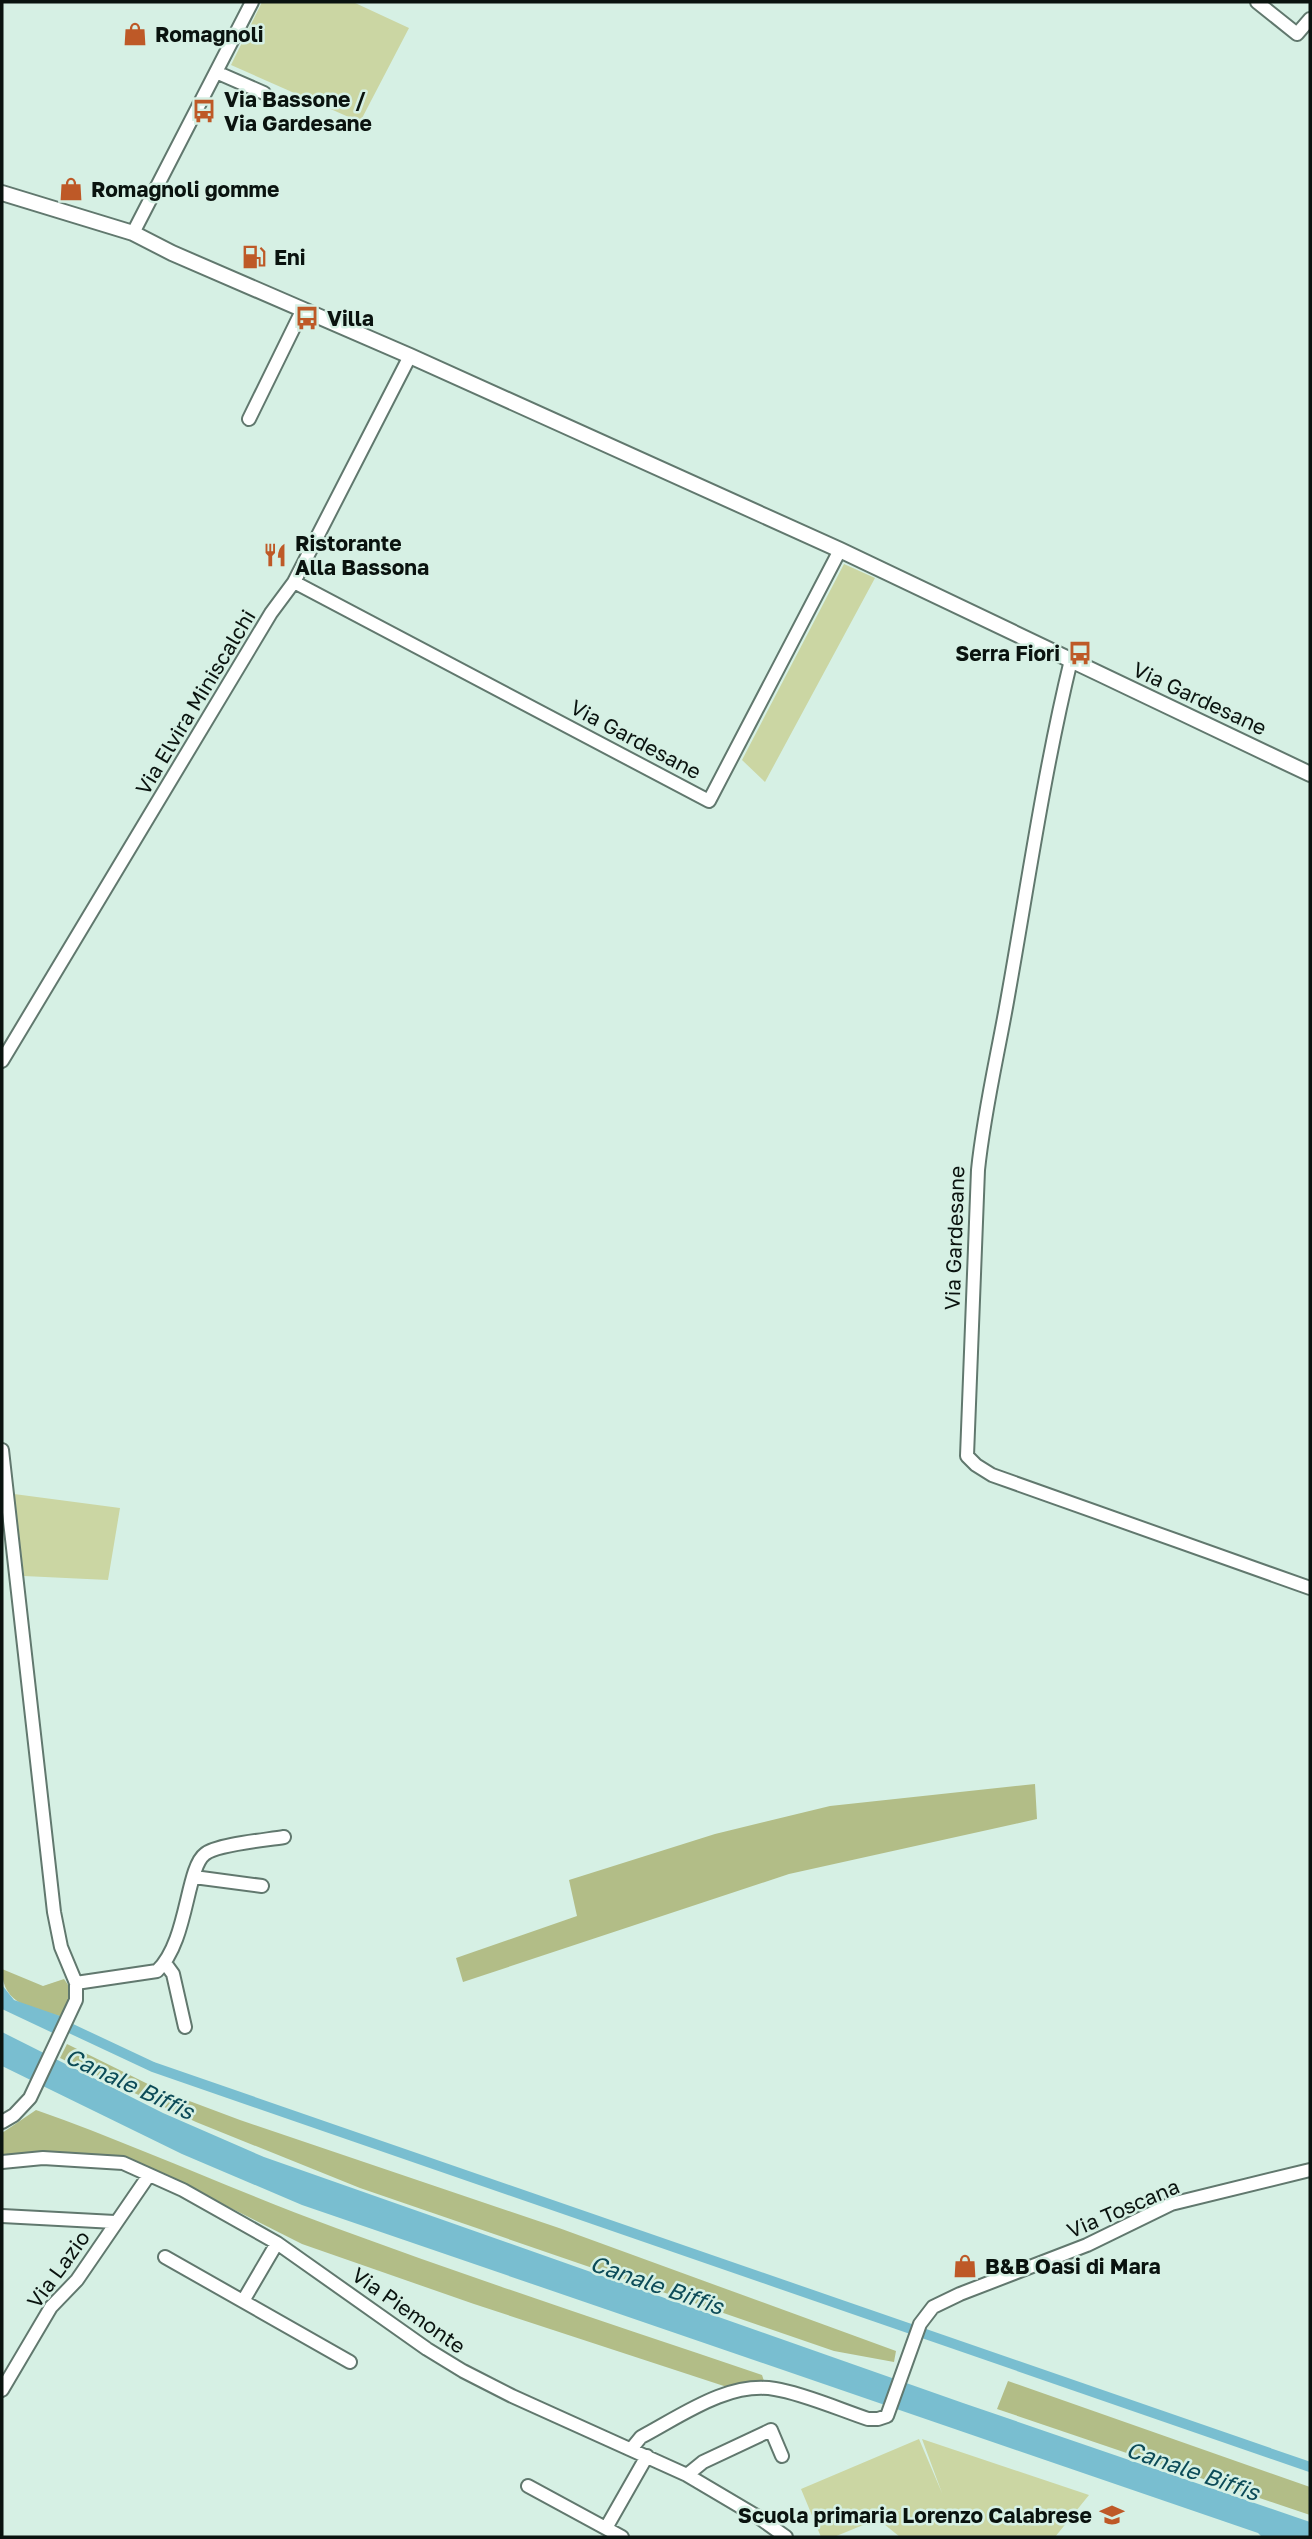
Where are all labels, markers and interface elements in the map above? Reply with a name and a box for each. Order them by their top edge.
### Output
shop icon: Romagnoli [121,20,149,48]
place label: Romagnoli [155,21,263,47]
place label: Via Bassone / Via Gardesane [224,86,372,136]
bus stop icon: Via Bassone / Via Gardesane [190,97,218,125]
shop icon: Romagnoli gomme [57,175,85,203]
place label: Romagnoli gomme [91,176,279,202]
fuel station icon: Eni [240,243,268,271]
place label: Eni [274,244,306,270]
bus stop icon: Villa [293,304,321,332]
place label: Villa [327,305,374,331]
place label: Ristorante Alla Bassona [295,530,429,580]
restaurant icon: Ristorante Alla Bassona [261,541,289,569]
street label: Via Elvira Miniscalchi [129,605,261,799]
bus stop icon: Serra Fiori [1066,639,1094,667]
place label: Serra Fiori [955,640,1060,666]
street label: Via Gardesane [1129,656,1271,740]
street label: Via Gardesane [566,694,706,784]
street label: Via Gardesane [938,1165,970,1311]
water label: Canale Biffis [61,2041,200,2125]
street label: Via Toscana [1063,2173,1183,2243]
street label: Via Lazio [21,2225,95,2313]
water label: Canale Biffis [587,2248,728,2320]
shop icon: B&B Oasi di Mara [951,2252,979,2280]
place label: B&B Oasi di Mara [985,2253,1161,2279]
street label: Via Piemonte [347,2261,471,2359]
water label: Canale Biffis [1123,2434,1264,2506]
school or university icon: Scuola primaria Lorenzo Calabrese [1098,2501,1126,2529]
place label: Scuola primaria Lorenzo Calabrese [738,2502,1092,2528]

